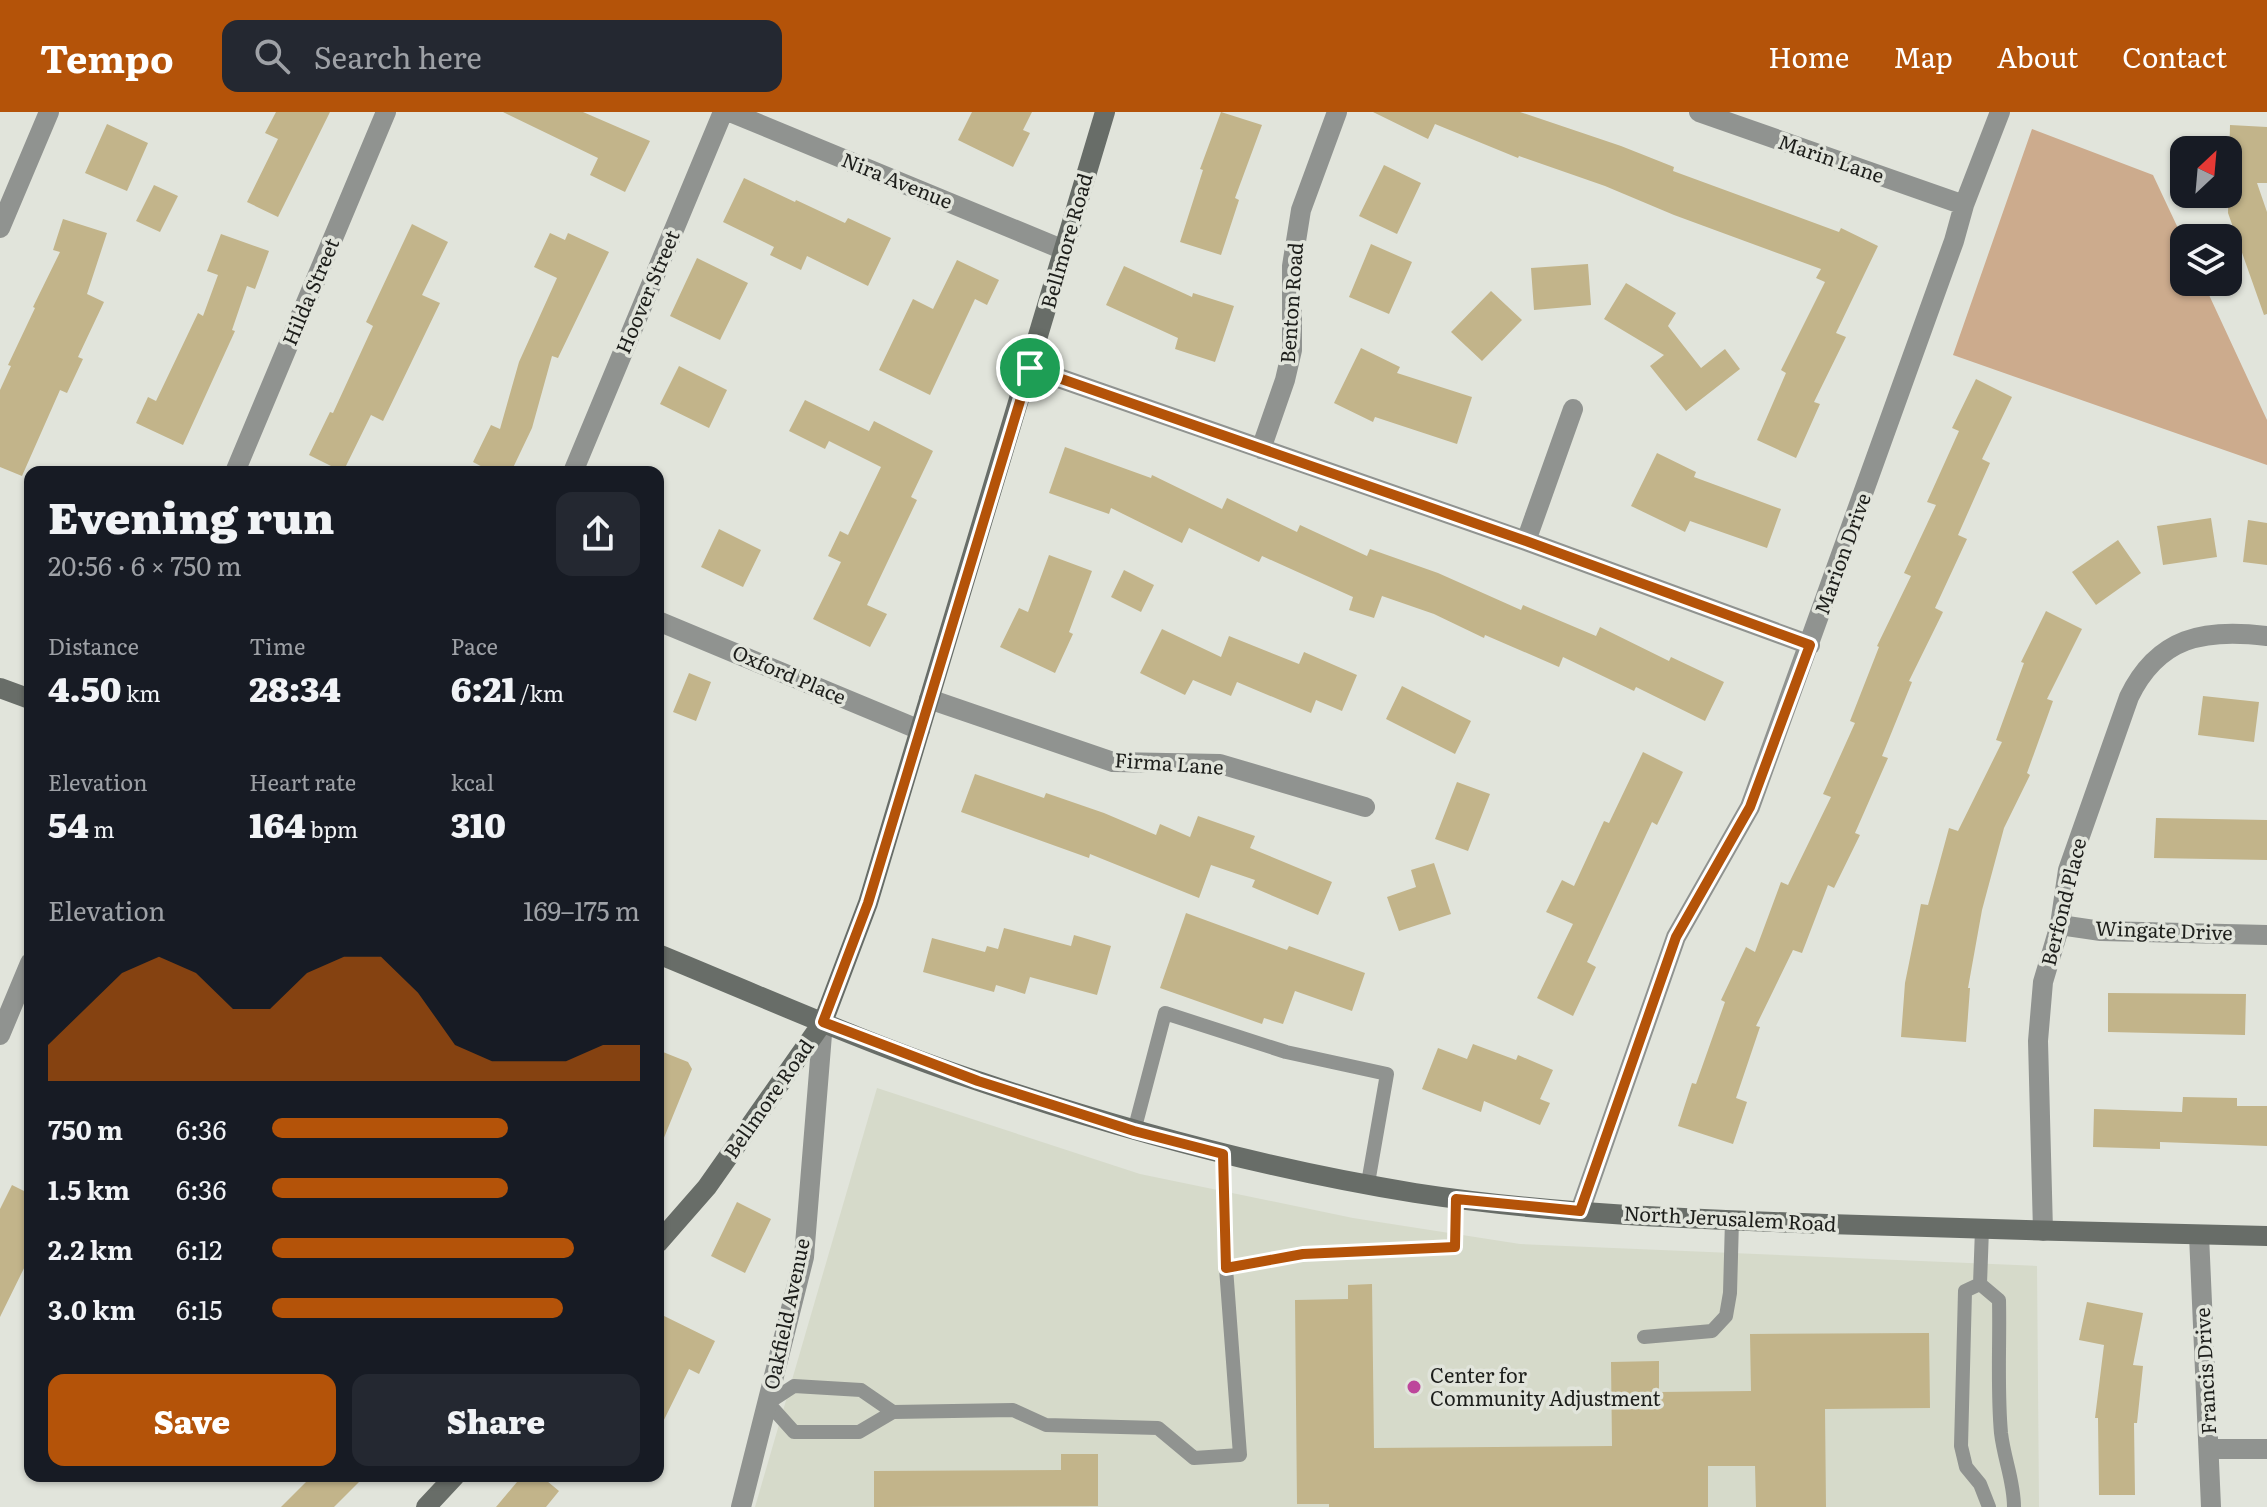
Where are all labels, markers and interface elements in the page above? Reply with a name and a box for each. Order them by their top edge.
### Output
search box [222,20,782,92]
text: Tempo [40,28,174,85]
icon: search [250,34,294,78]
text: Search here [314,34,482,78]
text: Home [1768,35,1849,77]
text: Map [1893,35,1953,77]
text: About [1997,35,2078,77]
text: Contact [2122,35,2227,77]
street label: Marin Lane [1775,125,1889,189]
north arrow [2170,136,2242,208]
map controls [2170,136,2242,296]
street label: Nira Avenue [838,143,958,215]
street label: Bellmore Road [1031,169,1099,312]
button: layers [2170,224,2242,296]
street label: Hoover Street [607,225,686,358]
street label: Hilda Street [273,233,345,350]
street label: Benton Road [1271,241,1309,364]
pin [996,334,1064,402]
icon: arrive [1008,346,1052,390]
text: Evening run [48,482,334,548]
street label: Marion Drive [1805,488,1877,618]
button: share [556,492,640,576]
text: 20:56 · 6 × 750 m [48,545,242,584]
text: Distance [48,629,139,662]
text: Time [249,629,305,662]
text: Pace [451,629,498,662]
street label: Oxford Place [728,636,851,711]
text: 4.50 [48,662,122,712]
text: 28:34 [249,662,341,712]
text: 6:21 [451,662,516,712]
text: km [122,676,161,709]
text: /km [516,676,564,709]
street label: Firma Lane [1114,743,1225,781]
text: Elevation [48,765,147,798]
text: Heart rate [249,765,356,798]
text: kcal [451,765,494,798]
text: 54 [48,798,89,848]
text: 164 [249,798,306,848]
text: 310 [451,798,506,848]
text: m [89,812,114,845]
text: bpm [306,812,358,845]
street label: Berfond Place [2032,834,2092,969]
text: Elevation [48,890,166,929]
text: 169–175 m [523,890,640,929]
street label: Wingate Drive [2095,912,2233,946]
street label: Bellmore Road [715,1032,820,1164]
text: 750 m [48,1109,123,1148]
text: 6:36 [176,1109,226,1148]
text: 1.5 km [48,1169,130,1208]
text: 6:36 [176,1169,226,1208]
street label: North Jerusalem Road [1623,1196,1837,1238]
text: 2.2 km [48,1229,133,1268]
text: 6:12 [176,1229,222,1268]
street label: Oakfield Avenue [754,1235,816,1392]
text: 3.0 km [48,1289,136,1328]
text: 6:15 [176,1289,222,1328]
street label: Francis Drive [2186,1307,2222,1435]
place label: Center for Community Adjustment [1430,1359,1661,1412]
button: Save [48,1374,336,1466]
button: Share [352,1374,640,1466]
marker: Center for Community Adjustment [1405,1378,1423,1396]

